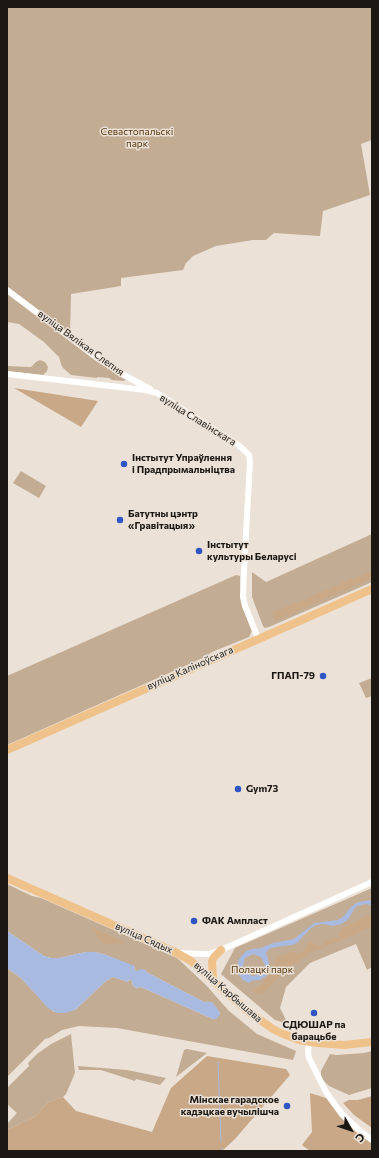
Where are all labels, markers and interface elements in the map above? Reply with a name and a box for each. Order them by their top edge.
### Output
park label: Севастопальскі парк [101,126,173,150]
street label: вуліца Вялікая Слепня [36,308,126,378]
street label: вуліца Славінскага [158,392,238,448]
place label: Інстытут Упраўлення і Прадпрымальніцтва [132,452,235,476]
marker: Інстытут Упраўлення і Прадпрымальніцтва [119,459,129,469]
place label: Батутны цэнтр «Гравітацыя» [128,508,198,532]
marker: Батутны цэнтр «Гравітацыя» [115,515,125,525]
place label: Інстытут культуры Беларусі [207,539,296,562]
marker: Інстытут культуры Беларусі [194,546,204,556]
street label: вуліца Каліноўскага [145,644,235,692]
place label: ГПАП-79 [271,670,315,682]
marker: ГПАП-79 [318,671,328,681]
place label: Gym73 [246,783,278,795]
marker: Gym73 [233,784,243,794]
place label: ФАК Ампласт [202,915,268,927]
marker: ФАК Ампласт [189,916,199,926]
street label: вуліца Сядых [113,920,175,956]
street label: вуліца Карбышава [191,959,265,1025]
park label: Полацкі парк [231,964,293,976]
marker: СДЮШАР па барацьбе [309,1008,319,1018]
place label: СДЮШАР па барацьбе [282,1019,346,1042]
place label: Мінскае гарадское кадэцкае вучылішча [181,1094,279,1118]
marker: Мінскае гарадское кадэцкае вучылішча [282,1101,292,1111]
north arrow [331,1110,371,1150]
text: С [353,1131,368,1145]

